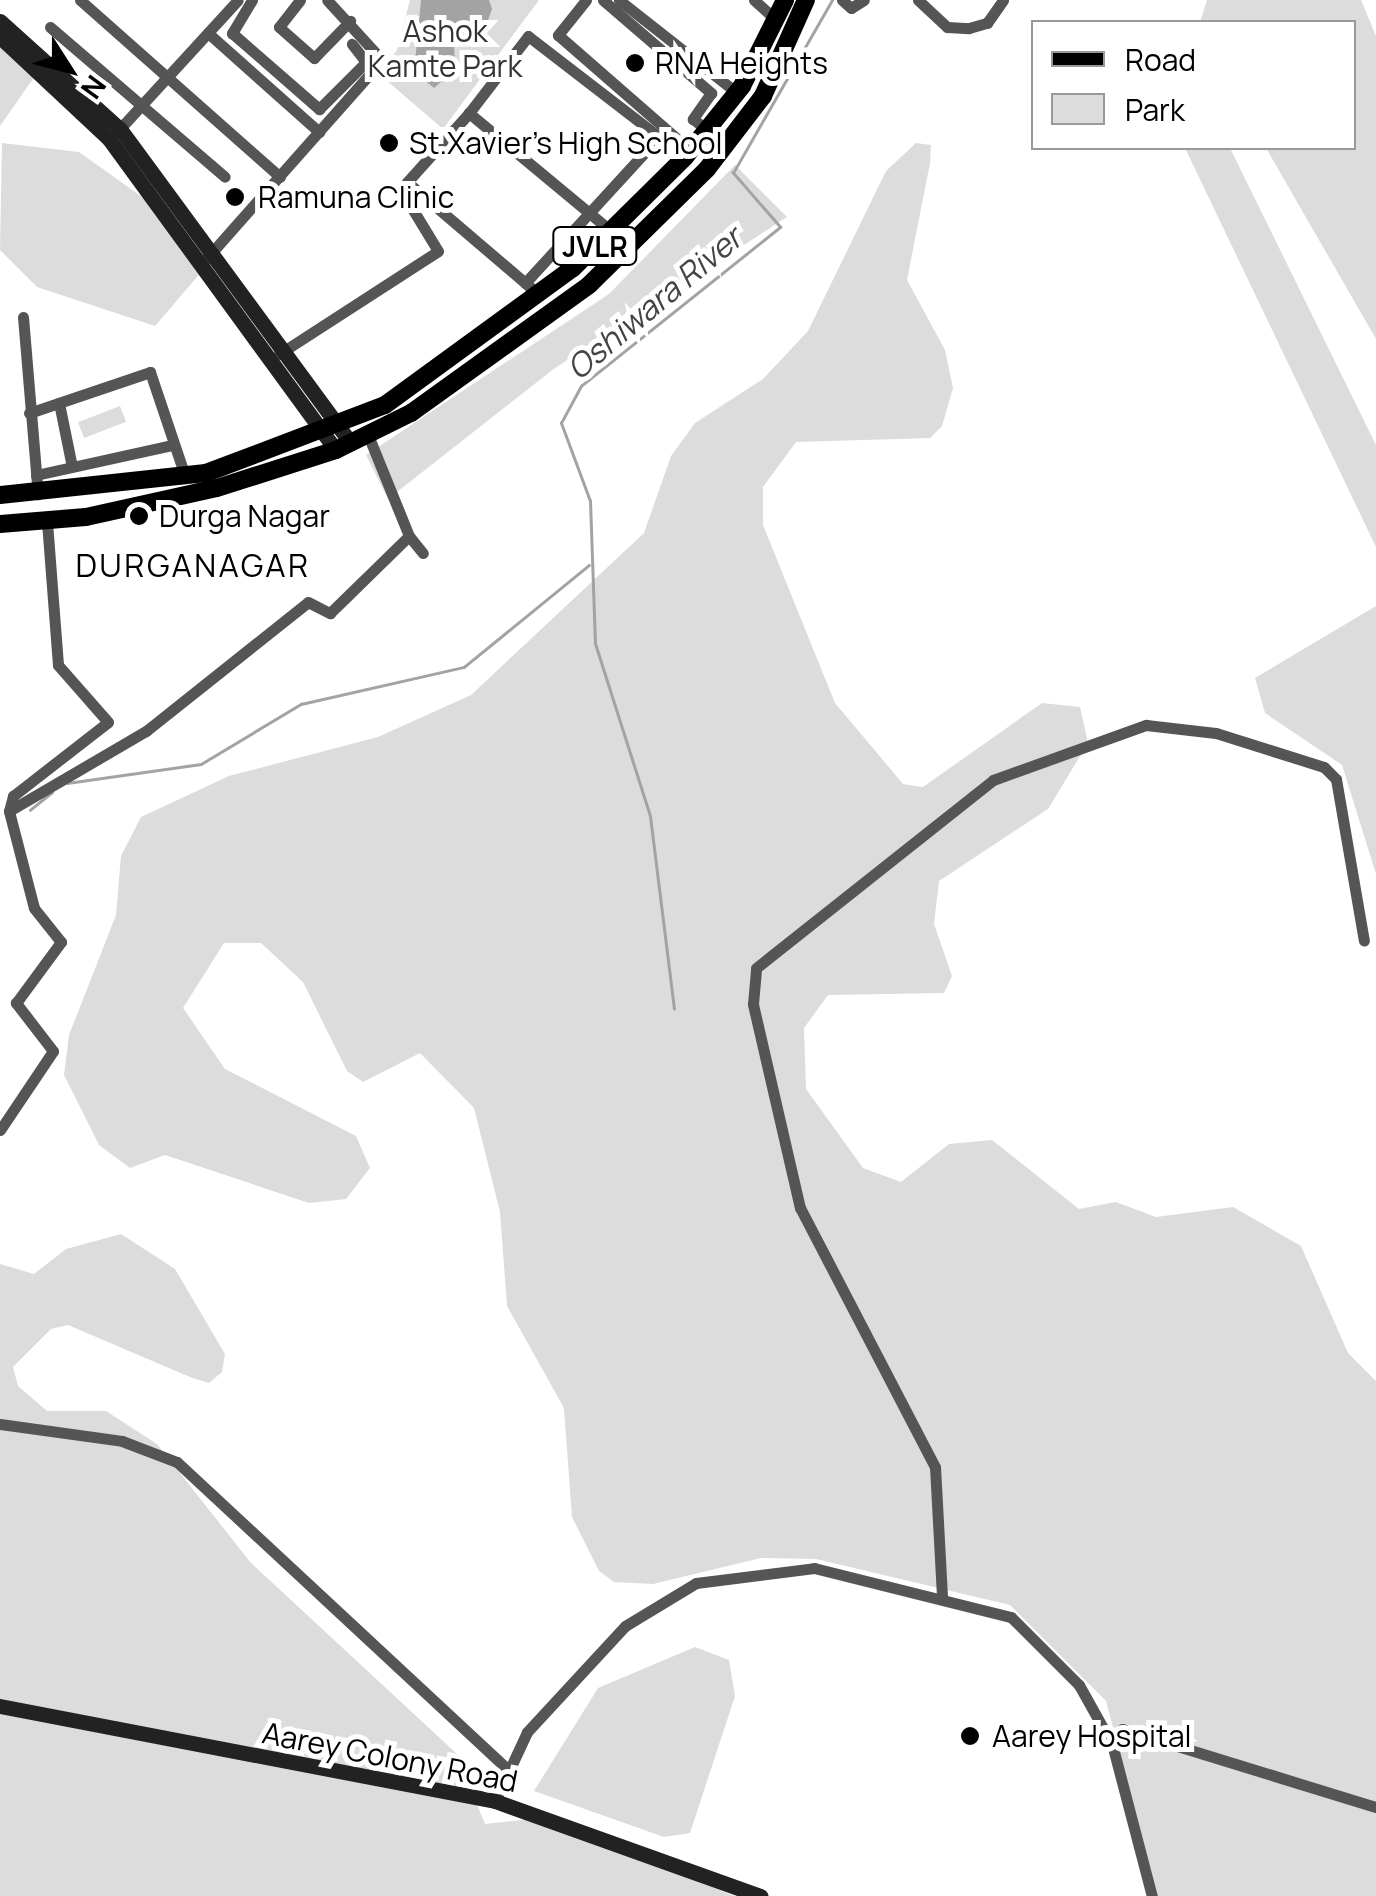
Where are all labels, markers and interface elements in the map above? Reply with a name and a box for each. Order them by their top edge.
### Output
park label: Ashok Kamte Park [368,13,522,84]
north arrow [20,20,120,120]
legend [1031,20,1356,150]
text: Road [1125,39,1196,80]
place label: RNA Heights [655,45,828,81]
marker: RNA Heights [624,52,646,74]
text: N [73,68,116,107]
text: Park [1125,89,1185,130]
place label: St.Xavier's High School [409,125,722,161]
marker: St.Xavier's High School [378,132,400,154]
place label: Ramuna Clinic [258,179,454,215]
marker: Ramuna Clinic [222,184,248,210]
water label: Oshiwara River [559,219,749,387]
road number: JVLR [550,223,640,269]
place label: Durga Nagar [159,498,330,534]
marker: Durga Nagar [128,505,150,527]
district label: DURGANAGAR [75,546,311,584]
street label: Aarey Colony Road [259,1715,521,1799]
place label: Aarey Hospital [992,1718,1192,1754]
marker: Aarey Hospital [957,1723,983,1749]

